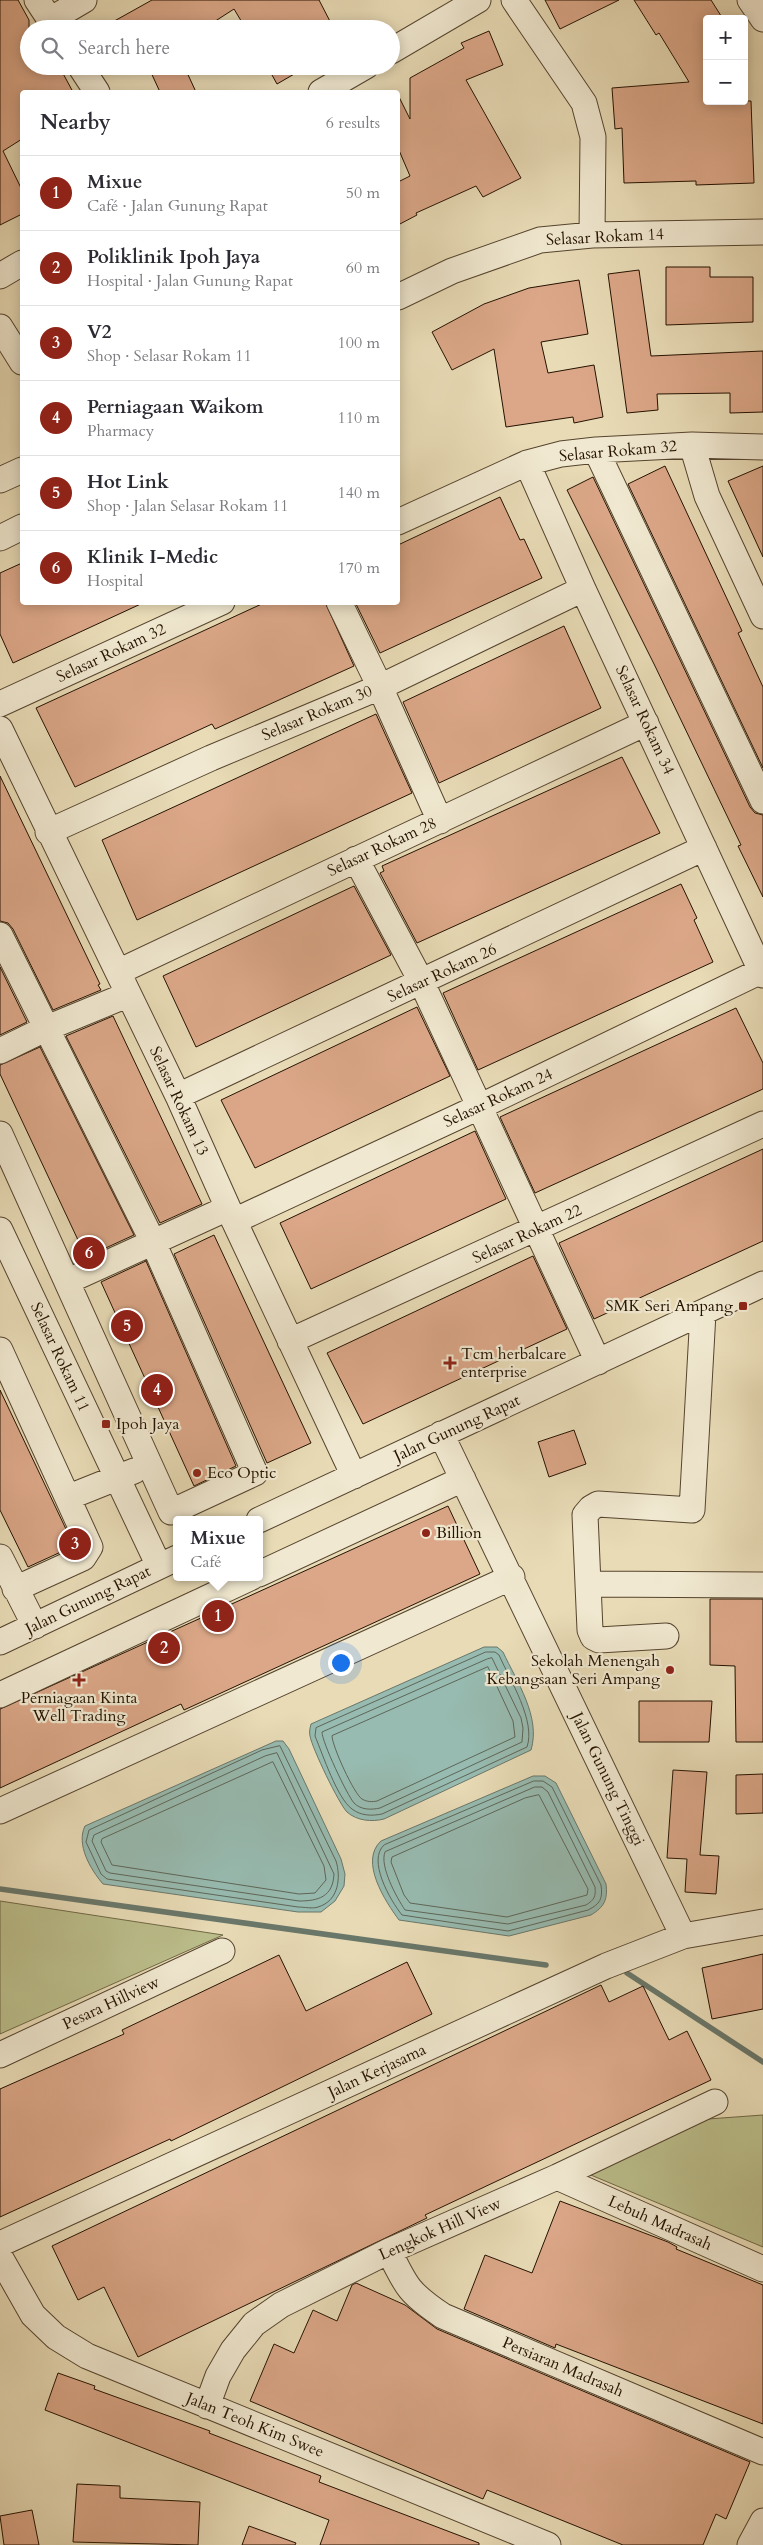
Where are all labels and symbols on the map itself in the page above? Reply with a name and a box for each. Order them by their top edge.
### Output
street label: Selasar Rokam 14 [545,223,665,251]
street label: Selasar Rokam 32 [558,435,678,467]
street label: Selasar Rokam 32 [53,618,169,688]
street label: Selasar Rokam 34 [610,662,680,778]
street label: Selasar Rokam 30 [258,680,376,746]
street label: Selasar Rokam 28 [324,812,440,882]
street label: Selasar Rokam 26 [384,938,500,1008]
street label: Selasar Rokam 13 [144,1043,214,1159]
street label: Selasar Rokam 24 [440,1063,556,1133]
street label: Selasar Rokam 22 [469,1199,585,1269]
pin: 6 [73,1234,105,1272]
place label: SMK Seri Ampang [605,1295,733,1317]
street label: Selasar Rokam 11 [25,1299,95,1415]
marker: SMK Seri Ampang [737,1300,749,1312]
pin: 5 [111,1307,143,1345]
place label: Tcm herbalcare enterprise [461,1343,567,1383]
marker: Tcm herbalcare enterprise [443,1356,457,1370]
pin: 4 [141,1371,173,1409]
street label: Jalan Gunung Rapat [389,1389,524,1468]
place label: Ipoh Jaya [116,1413,179,1435]
marker: Ipoh Jaya [100,1418,112,1430]
place label: Eco Optic [207,1462,276,1484]
marker: Eco Optic [191,1467,203,1479]
place label: Billion [436,1522,482,1544]
pin: 3 [59,1525,91,1563]
marker: Billion [420,1527,432,1539]
street label: Jalan Gunung Rapat [20,1560,154,1641]
pin: 1 [202,1597,234,1635]
pin: 2 [148,1629,180,1667]
your location [328,1650,354,1676]
place label: Sekolah Menengah Kebangsaan Seri Ampang [486,1650,660,1690]
marker: Sekolah Menengah Kebangsaan Seri Ampang [664,1664,676,1676]
marker: Perniagaan Kinta Well Trading [73,1674,85,1686]
place label: Perniagaan Kinta Well Trading [21,1687,137,1727]
street label: Jalan Gunung Tinggi [565,1707,650,1850]
street label: Pesara Hillview [59,1971,163,2035]
street label: Jalan Kerjasama [323,2039,430,2104]
street label: Lebuh Madrasah [605,2190,716,2256]
street label: Lengkok Hill View [375,2192,505,2266]
street label: Persiaran Madrasah [499,2332,627,2403]
street label: Jalan Teoh Kim Swee [181,2387,327,2463]

